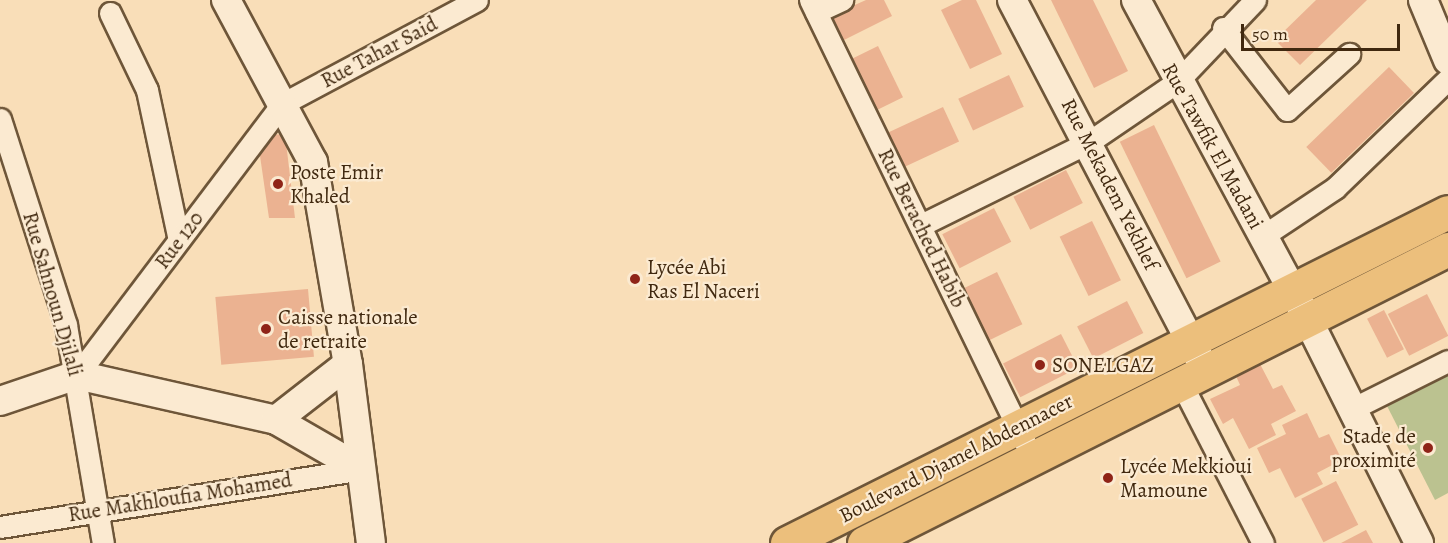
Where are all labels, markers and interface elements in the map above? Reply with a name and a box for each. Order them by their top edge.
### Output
street label: Rue Tahar Said [316,11,442,93]
scale bar [1244,12,1403,50]
text: 50 m [1252,22,1288,46]
street label: Rue Tawfik El Madani [1157,58,1269,234]
street label: Rue Mekadem Yekhlef [1056,94,1164,274]
street label: Rue Berached Habib [873,144,971,312]
place label: Poste Emir Khaled [290,159,383,209]
marker: Poste Emir Khaled [271,177,285,191]
street label: Rue 120 [149,206,209,274]
street label: Rue Sahnoun Djilali [17,209,89,379]
place label: Lycée Abi Ras El Naceri [647,254,760,304]
marker: Lycée Abi Ras El Naceri [628,272,642,286]
place label: Caisse nationale de retraite [278,304,418,354]
marker: Caisse nationale de retraite [259,322,273,336]
place label: SONELGAZ [1052,352,1154,378]
marker: SONELGAZ [1033,358,1047,372]
street label: Boulevard Djamel Abdennacer [835,388,1077,528]
place label: Stade de proximité [1331,423,1416,473]
marker: Stade de proximité [1421,441,1435,455]
place label: Lycée Mekkioui Mamoune [1120,453,1252,503]
street label: Rue Makhloufia Mohamed [66,467,294,527]
marker: Lycée Mekkioui Mamoune [1101,471,1115,485]

